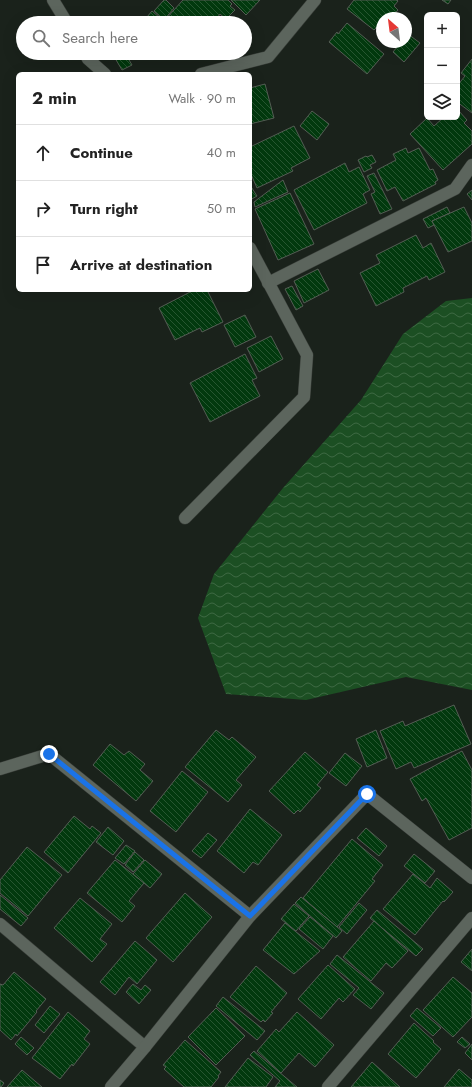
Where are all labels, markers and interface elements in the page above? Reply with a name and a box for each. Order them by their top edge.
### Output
north arrow [376,12,412,48]
map controls [424,12,460,120]
button: + [424,12,460,48]
search box [16,16,252,60]
icon: search [30,27,52,49]
text: Search here [62,27,138,49]
button: − [424,48,460,84]
button: layers [424,84,460,120]
text: 2 min [32,86,77,110]
text: Walk · 90 m [168,89,236,108]
icon: ahead [32,142,54,164]
text: Continue [70,142,133,164]
text: 40 m [207,143,236,162]
icon: right [32,198,54,220]
text: Turn right [70,198,138,220]
text: 50 m [207,199,236,218]
icon: arrive [32,254,54,276]
text: Arrive at destination [70,254,212,276]
route end [40,745,58,763]
route start [358,785,376,803]

